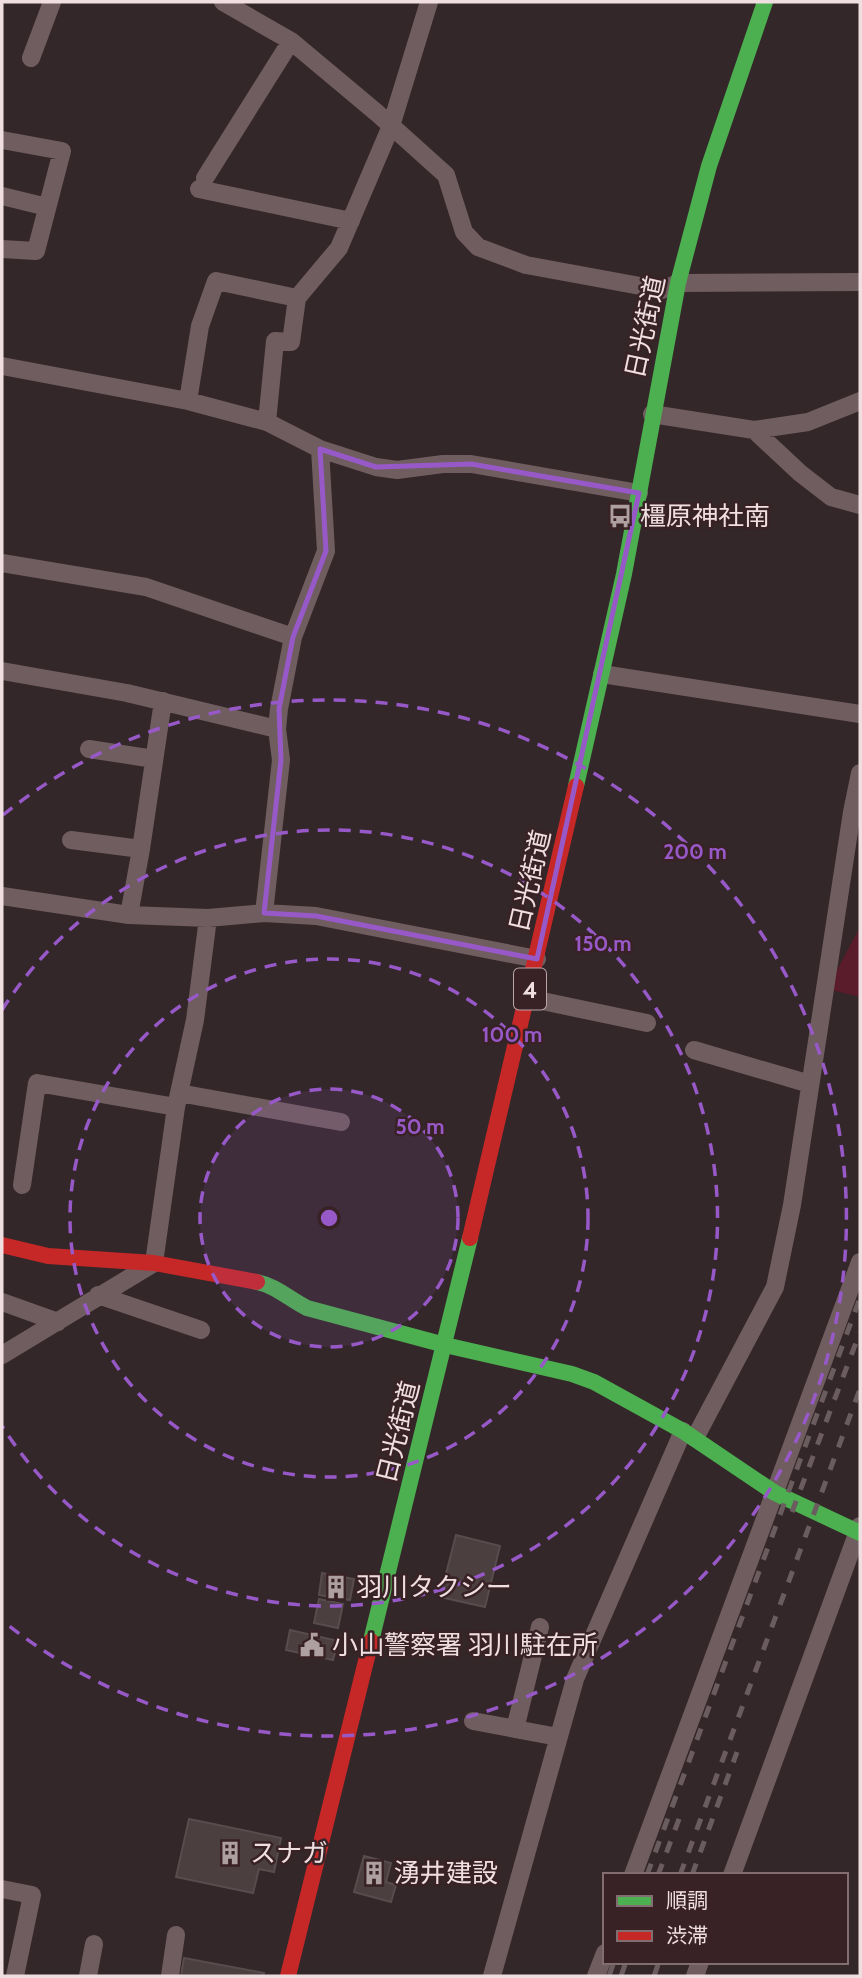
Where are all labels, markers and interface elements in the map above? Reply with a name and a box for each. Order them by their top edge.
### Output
street label: 日光街道 [619,273,671,381]
place label: 橿原神社南 [640,500,770,532]
bus stop icon: 橿原神社南 [606,502,634,530]
street label: 日光街道 [503,827,557,935]
text: 200 m [663,839,727,864]
text: 150 m [575,931,631,956]
road number: 4 [514,968,546,1009]
text: 100 m [482,1022,542,1047]
text: 50 m [395,1114,445,1139]
centre of rings [317,1206,341,1230]
street label: 日光街道 [370,1378,426,1486]
place label: 羽川タクシー [356,1571,512,1603]
building icon: 羽川タクシー [322,1573,350,1601]
place label: 小山警察署 羽川駐在所 [332,1629,598,1661]
public building icon: 小山警察署 羽川駐在所 [298,1631,326,1659]
place label: スナガ [250,1837,328,1869]
building icon: スナガ [216,1839,244,1867]
place label: 湧井建設 [394,1857,498,1889]
building icon: 湧井建設 [360,1859,388,1887]
legend [603,1873,848,1964]
text: 順調 [666,1888,708,1913]
text: 渋滞 [666,1923,708,1948]

